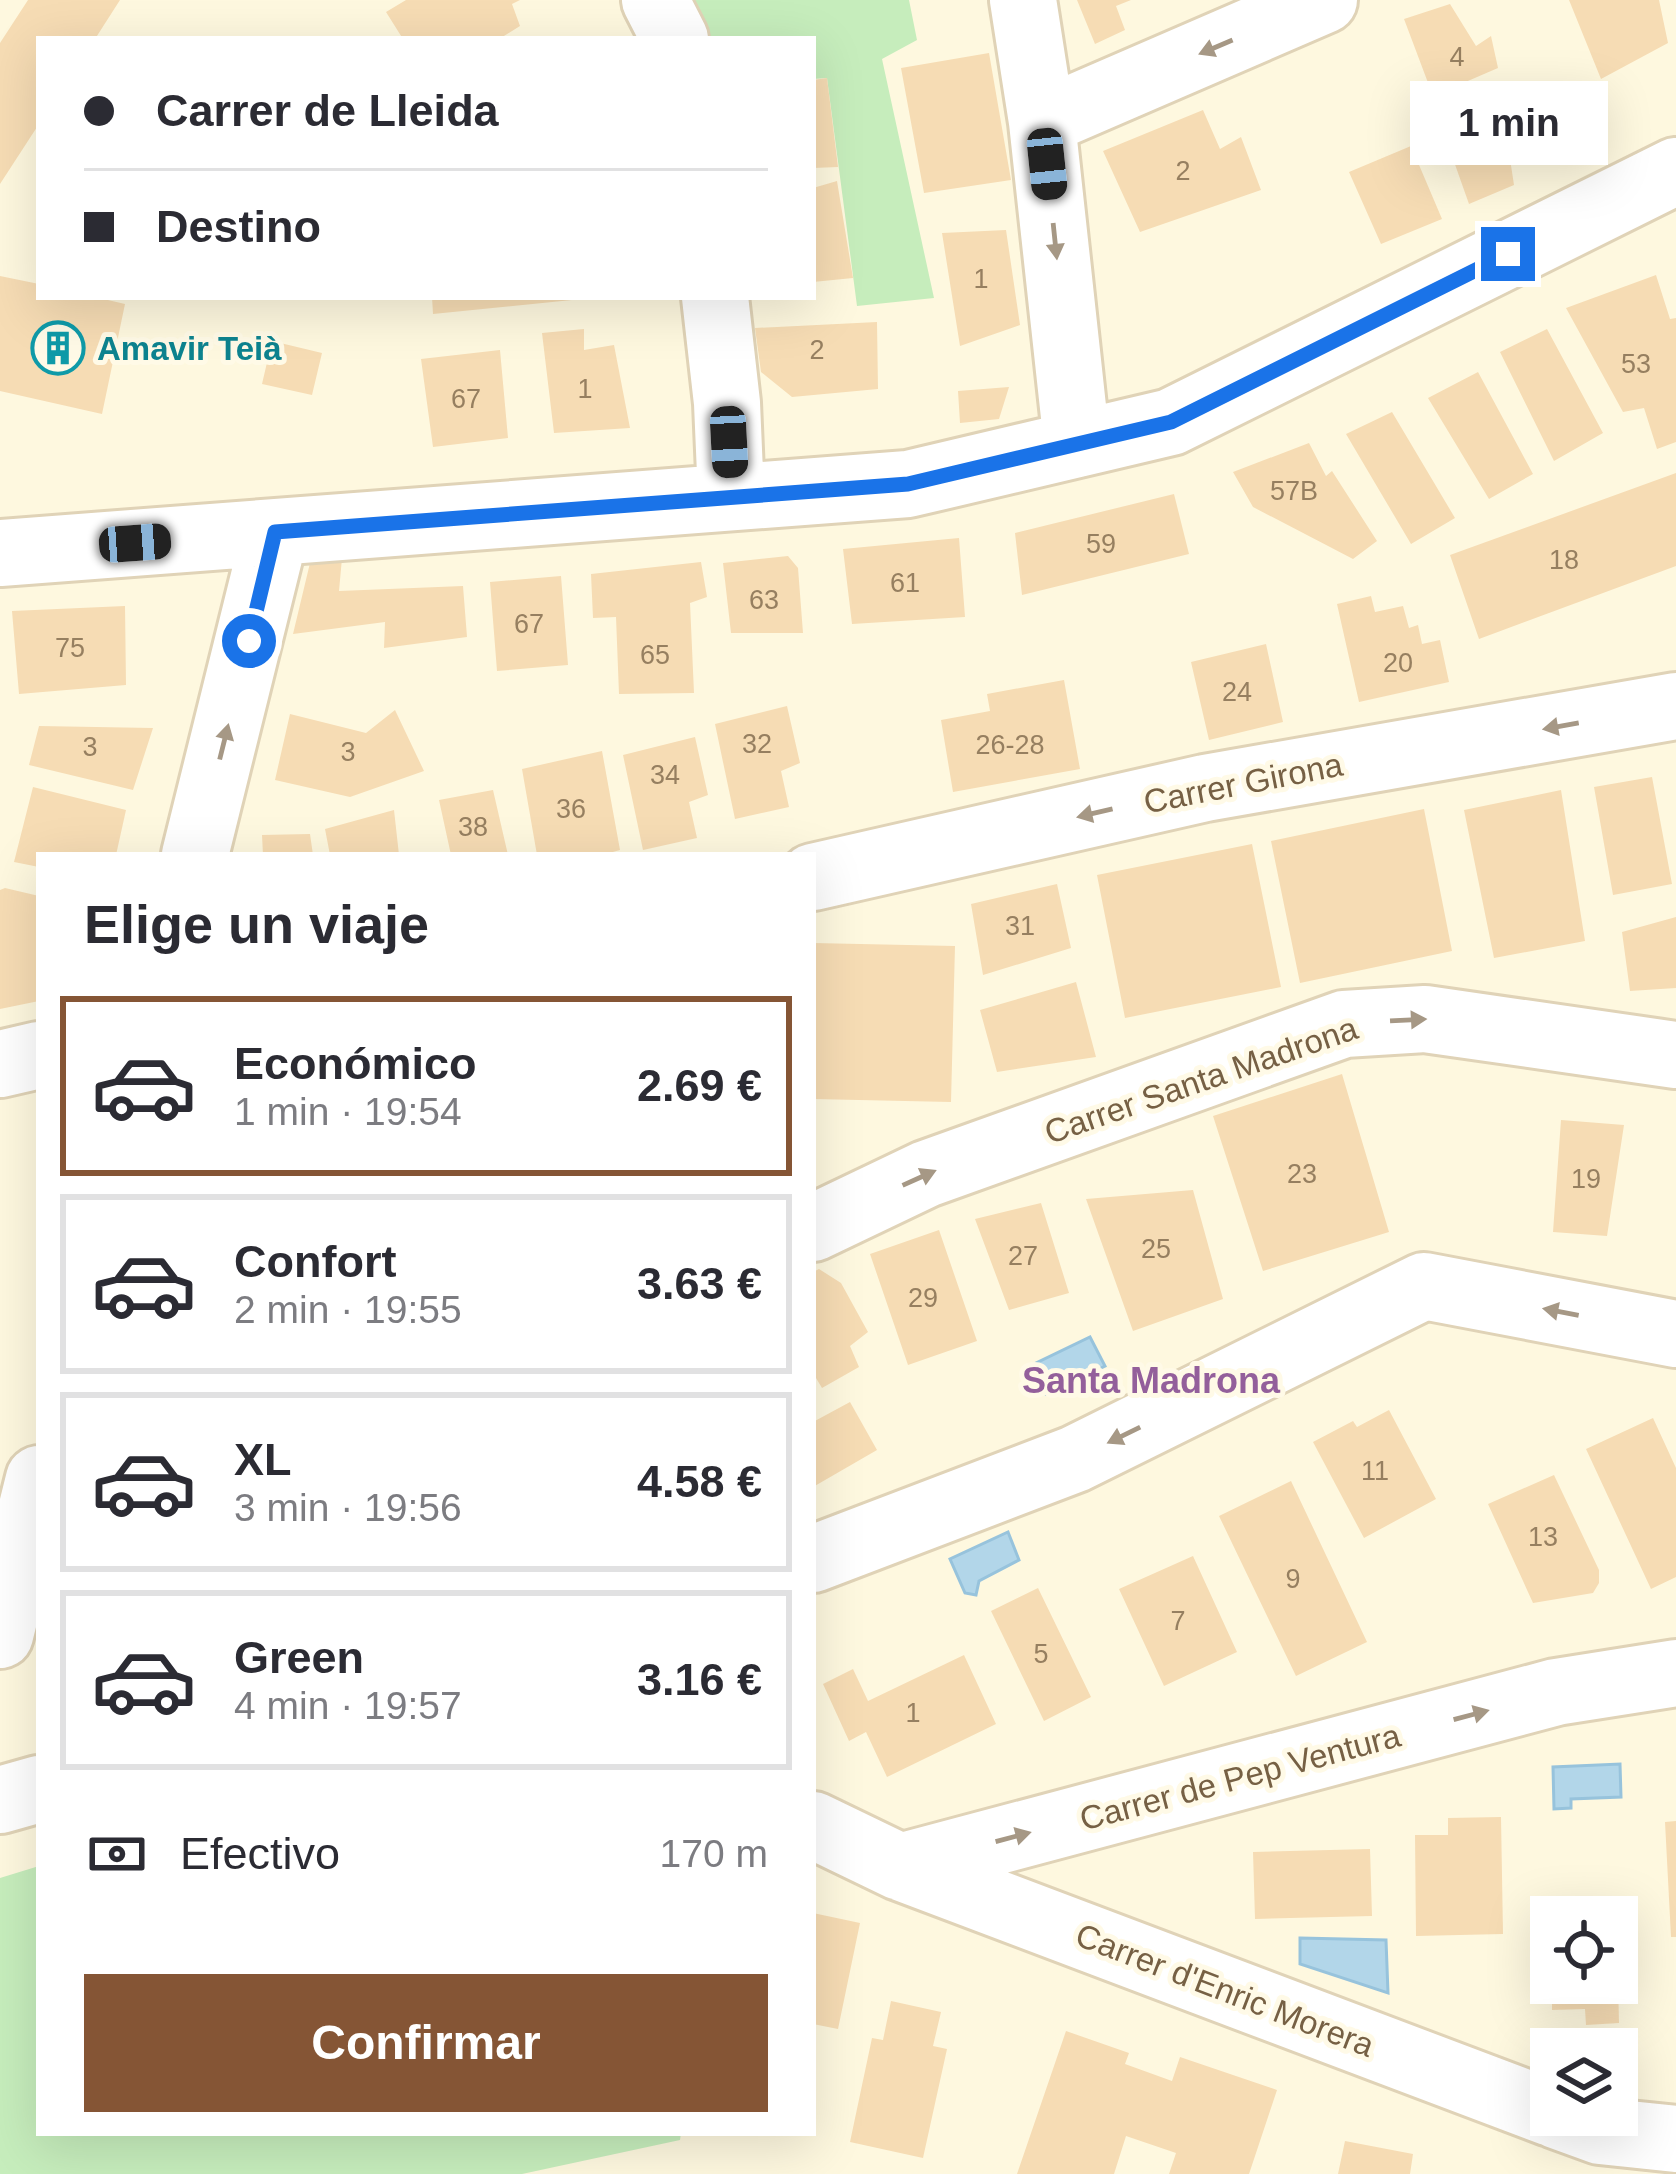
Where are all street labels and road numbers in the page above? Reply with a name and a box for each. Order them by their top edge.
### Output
street label: Carrer Girona [1140,745,1346,820]
street label: Carrer Santa Madrona [1040,1009,1363,1151]
street label: Carrer de Pep Ventura [1076,1716,1405,1838]
street label: Carrer d'Enric Morera [1071,1916,1380,2064]

